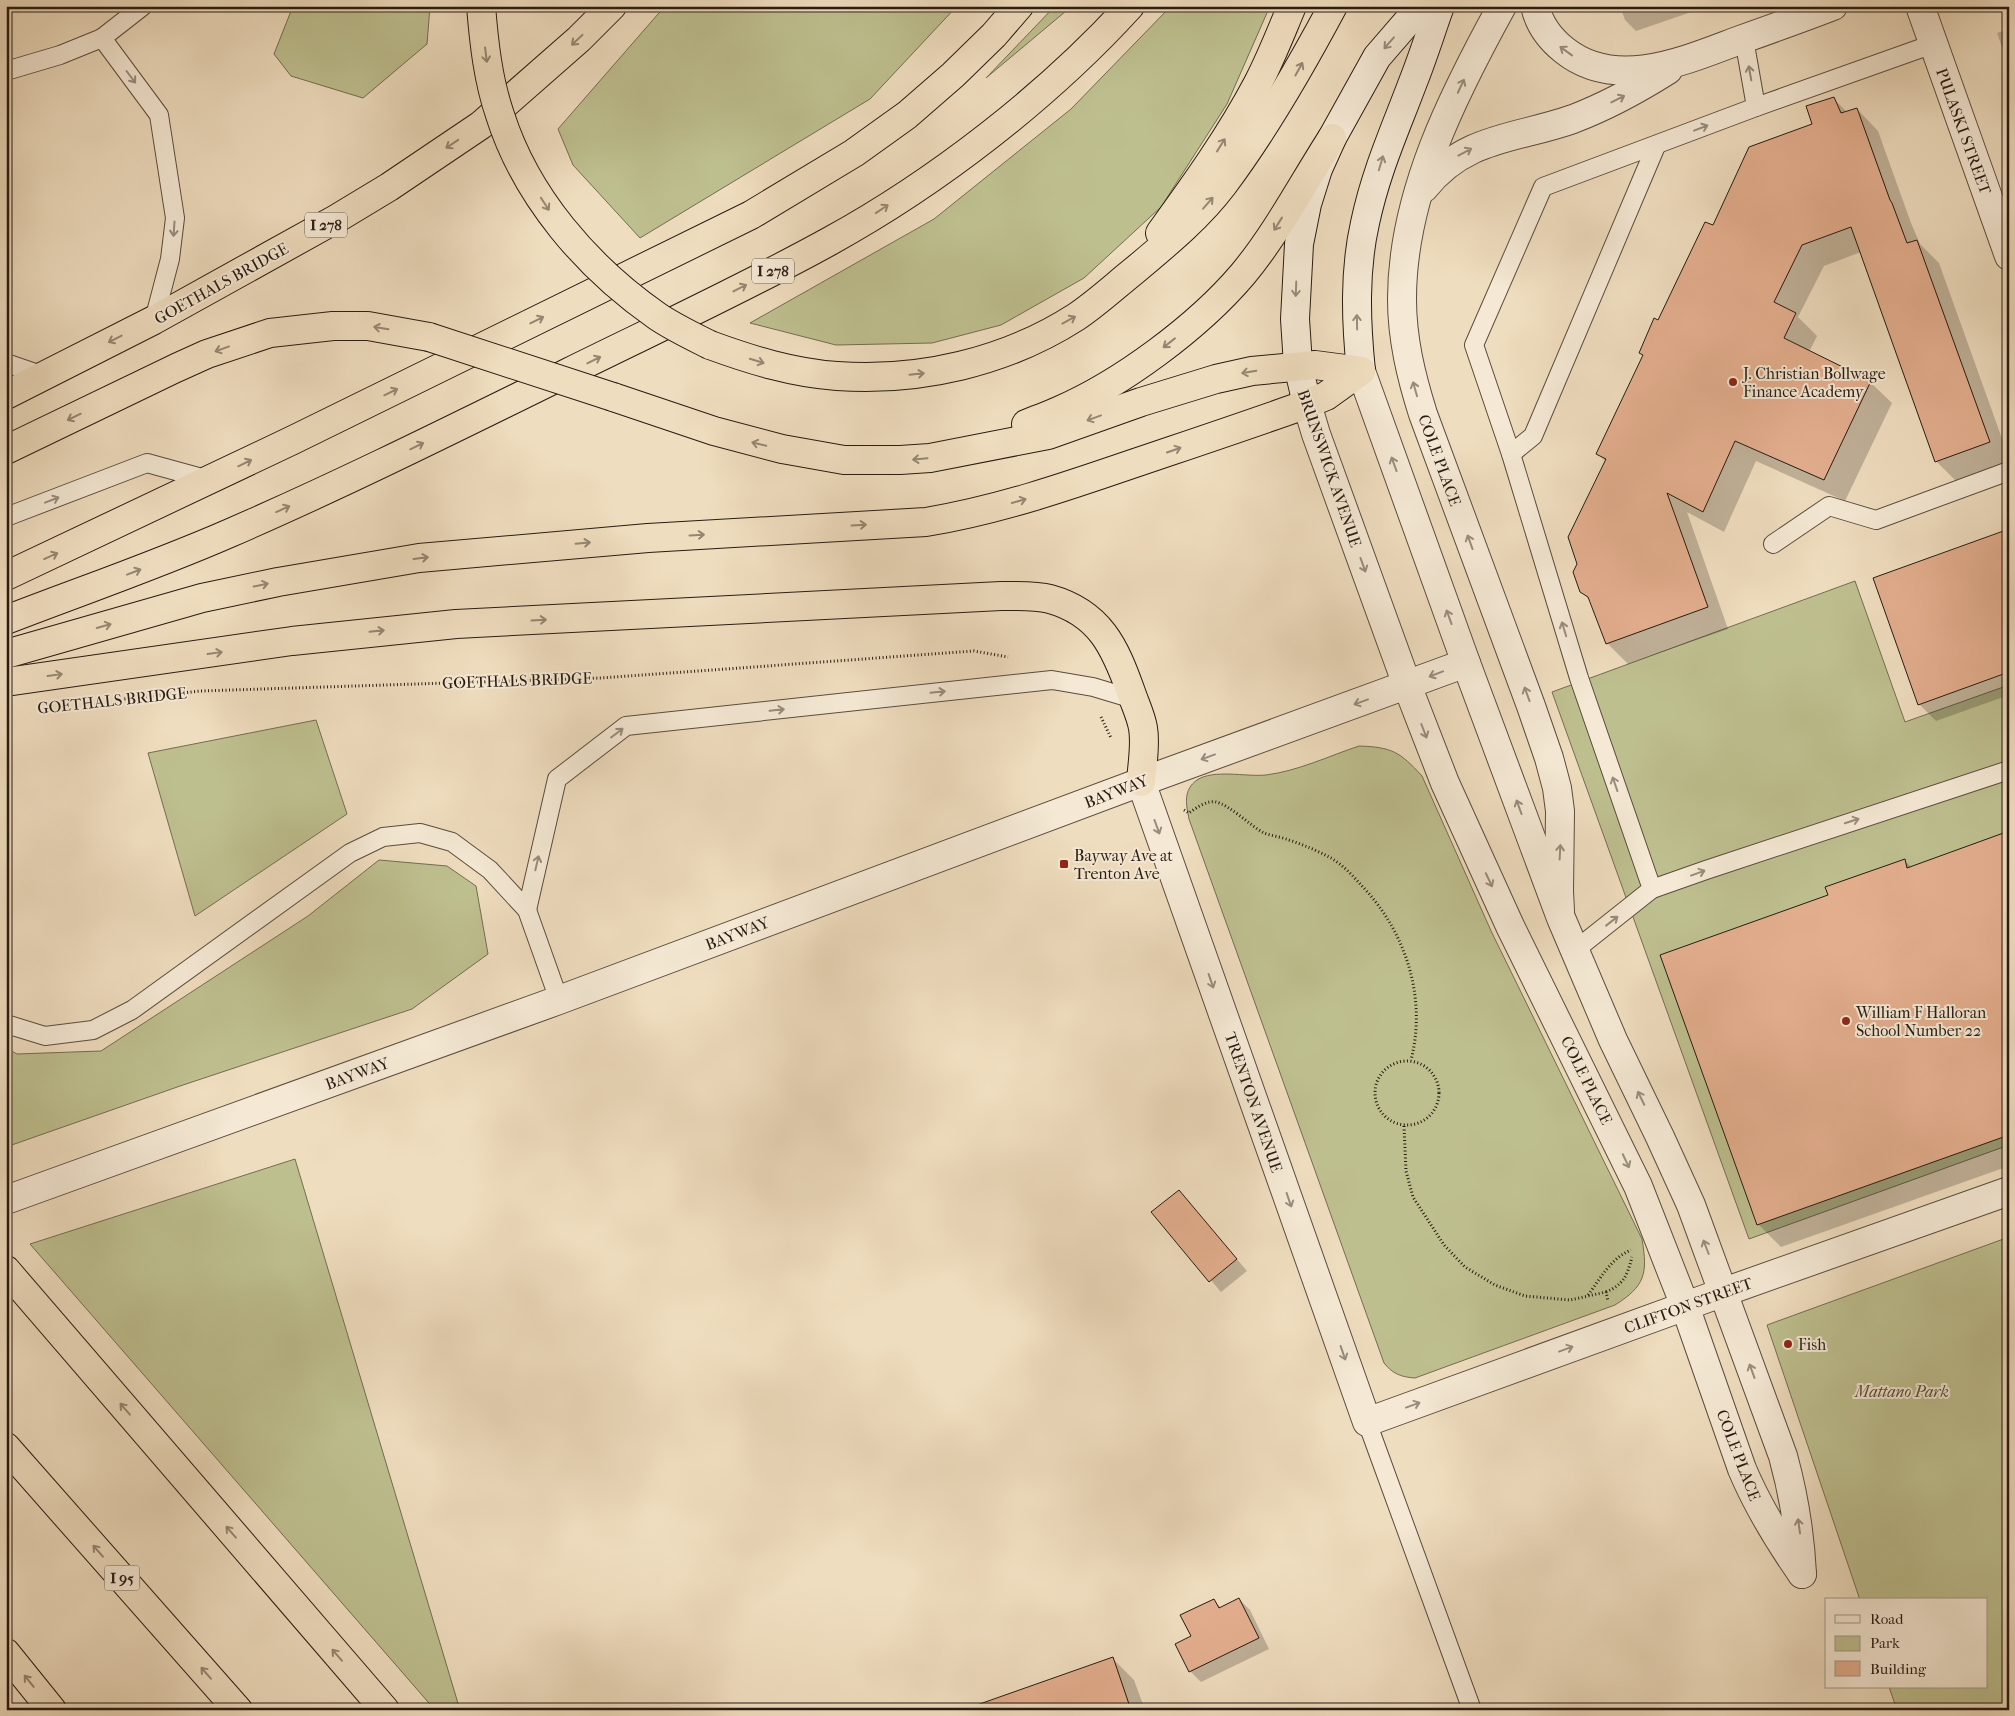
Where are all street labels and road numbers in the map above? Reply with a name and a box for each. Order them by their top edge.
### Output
street label: PULASKI STREET [1932,65,1995,197]
road number: I 278 [305,212,347,238]
street label: GOETHALS BRIDGE [151,239,292,328]
road number: I 278 [752,258,794,284]
street label: BRUNSWICK AVENUE [1294,387,1366,550]
street label: COLE PLACE [1414,412,1465,509]
street label: GOETHALS BRIDGE [442,668,593,693]
street label: GOETHALS BRIDGE [36,683,188,718]
street label: BAYWAY [1082,770,1152,812]
street label: BAYWAY [703,912,773,954]
street label: TRENTON AVENUE [1221,1030,1287,1175]
street label: COLE PLACE [1557,1033,1616,1128]
street label: BAYWAY [323,1053,393,1094]
street label: CLIFTON STREET [1621,1273,1755,1338]
street label: COLE PLACE [1712,1407,1765,1504]
road number: I 95 [104,1566,140,1590]

